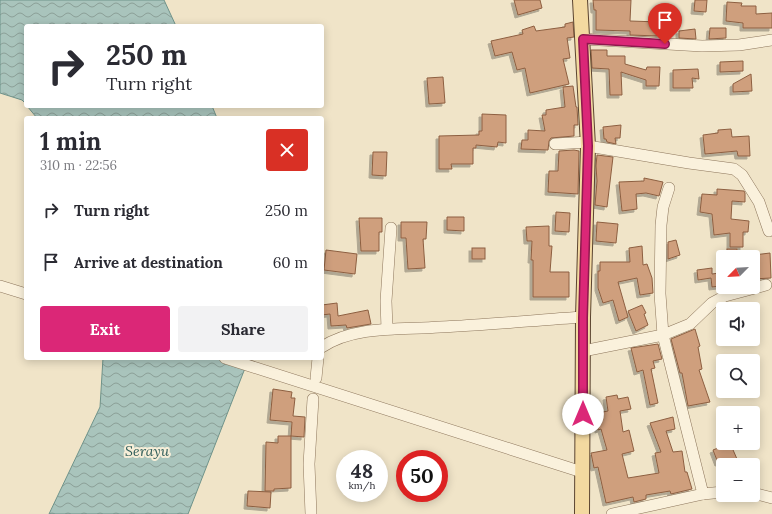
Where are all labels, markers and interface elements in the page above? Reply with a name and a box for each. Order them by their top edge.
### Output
pin [648,3,682,44]
icon: arrive [654,9,676,31]
text: 250 m [106,37,187,73]
icon: right [40,40,92,92]
text: Turn right [106,72,192,95]
text: 1 min [40,126,101,157]
button: close [266,129,308,171]
text: 310 m · 22:56 [40,157,117,174]
icon: right [40,199,62,221]
text: Turn right [74,201,150,220]
text: 250 m [265,201,308,220]
north arrow [716,250,760,294]
map controls [716,250,760,502]
icon: arrive [40,251,62,273]
text: Arrive at destination [74,253,223,272]
text: 60 m [273,253,308,272]
button: sound [716,302,760,346]
button: Exit [40,306,170,352]
button: Share [178,306,308,352]
button: search [716,354,760,398]
position arrow [562,393,604,435]
button: + [716,406,760,450]
water label: Serayu [125,442,170,460]
speed limit sign: 50 [396,450,448,502]
text: 48 [351,458,373,483]
button: − [716,458,760,502]
text: km/h [348,479,376,492]

